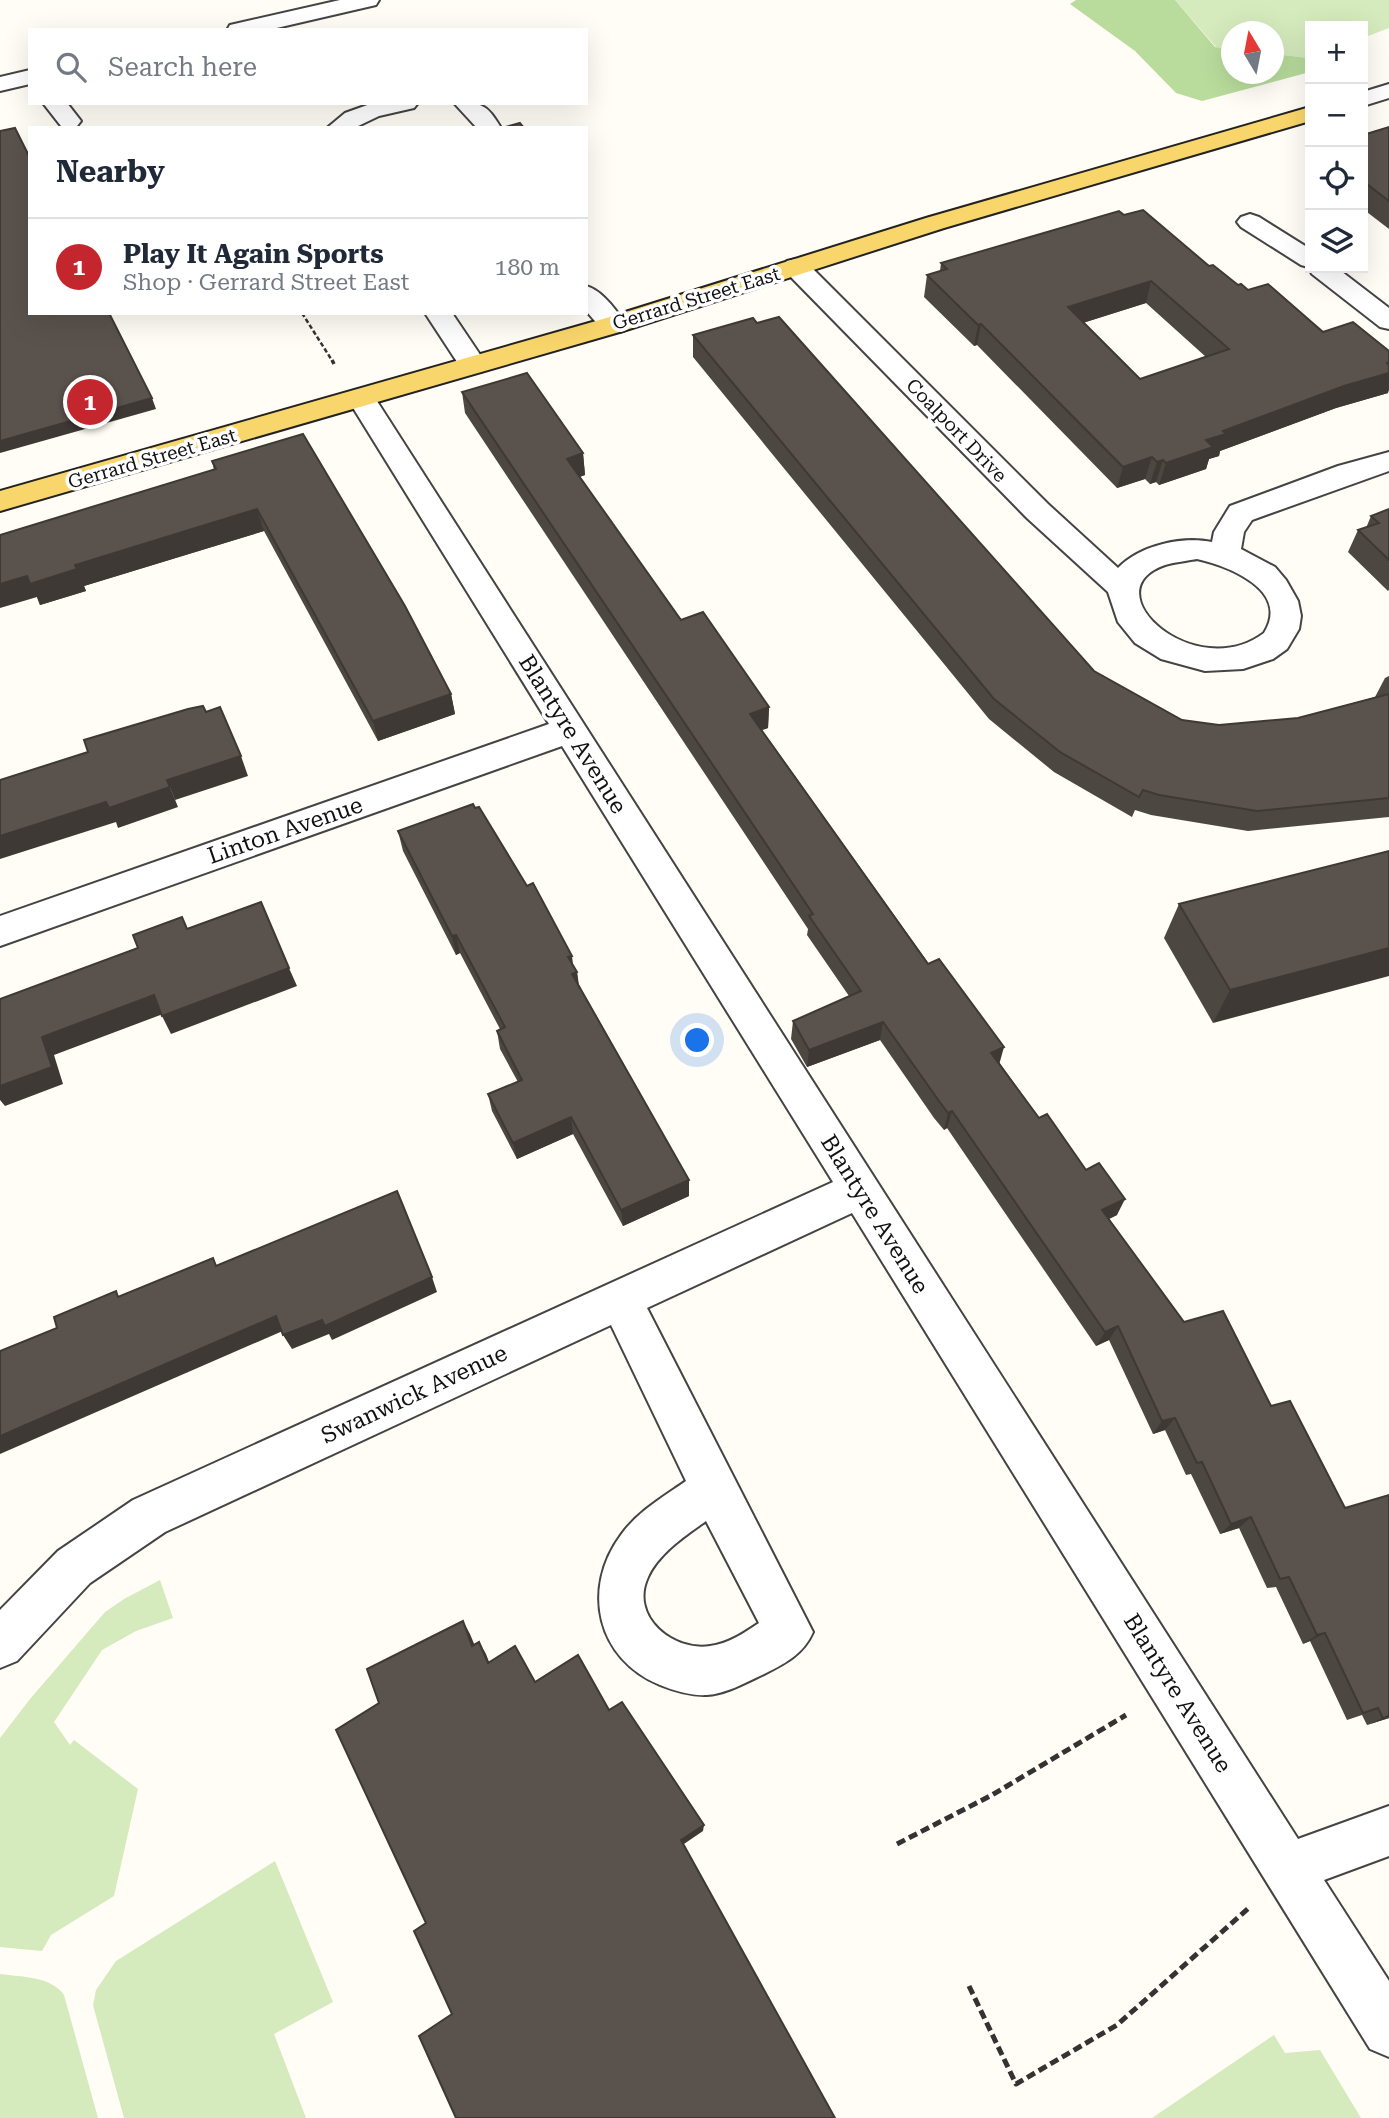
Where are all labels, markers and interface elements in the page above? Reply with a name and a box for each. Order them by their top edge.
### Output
north arrow [1221,21,1284,84]
map controls [1305,21,1368,273]
button: + [1305,21,1368,84]
search box [28,28,588,105]
icon: search [52,48,90,86]
text: Search here [108,52,257,82]
button: − [1305,84,1368,147]
button: locate [1305,147,1368,210]
text: Nearby [56,154,165,189]
button: layers [1305,210,1368,273]
text: Play It Again Sports [123,239,384,269]
text: 1 [73,254,85,281]
text: 180 m [495,254,560,281]
street label: Gerrard Street East [610,262,783,335]
text: Shop · Gerrard Street East [123,269,409,296]
street label: Coalport Drive [901,374,1012,487]
pin: 1 [67,376,113,428]
street label: Gerrard Street East [65,423,239,494]
street label: Blantyre Avenue [513,650,632,819]
street label: Linton Avenue [204,791,366,870]
your location [680,1023,714,1057]
street label: Blantyre Avenue [815,1130,934,1299]
street label: Swanwick Avenue [317,1340,512,1449]
street label: Blantyre Avenue [1118,1609,1237,1778]

